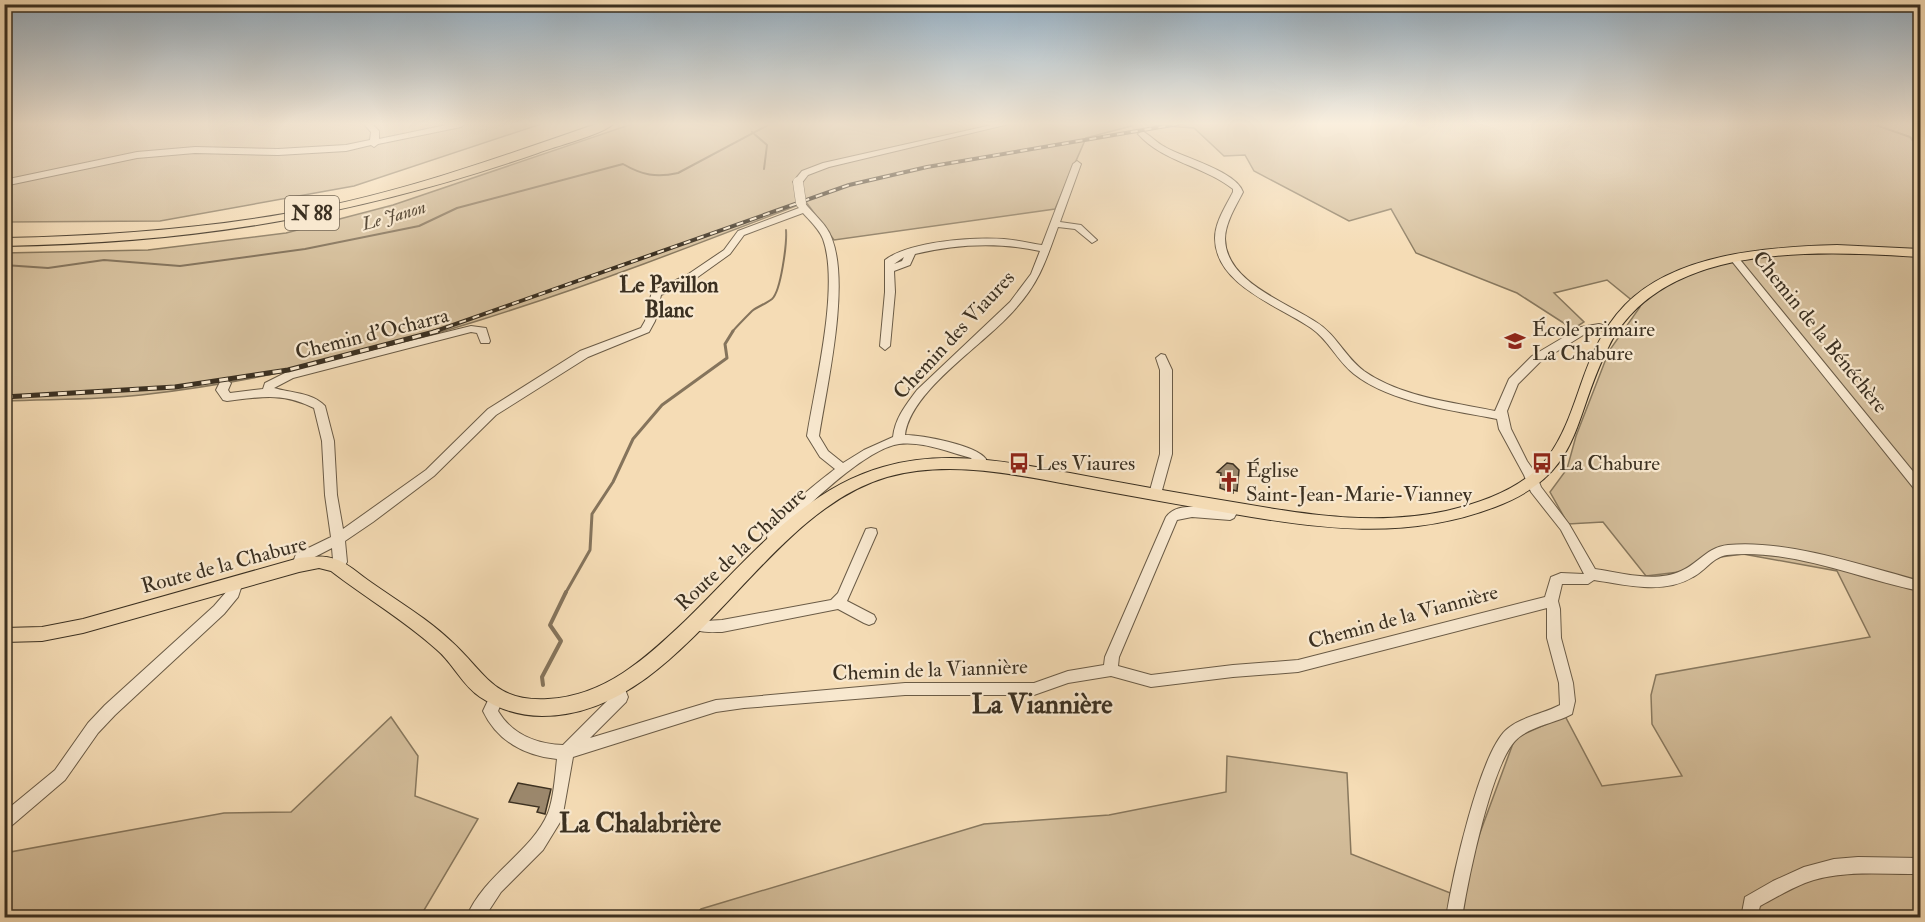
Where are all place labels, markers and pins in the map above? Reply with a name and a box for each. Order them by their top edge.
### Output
place label: École primaire La Chabure [1532,316,1655,367]
school or university icon: École primaire La Chabure [1503,329,1527,353]
place label: Les Viaures [1036,450,1135,477]
place label: La Chabure [1559,450,1660,477]
bus stop icon: Les Viaures [1007,451,1031,475]
bus stop icon: La Chabure [1530,451,1554,475]
place label: Église Saint-Jean-Marie-Vianney [1246,457,1473,508]
church icon: Église Saint-Jean-Marie-Vianney [1217,470,1241,494]

